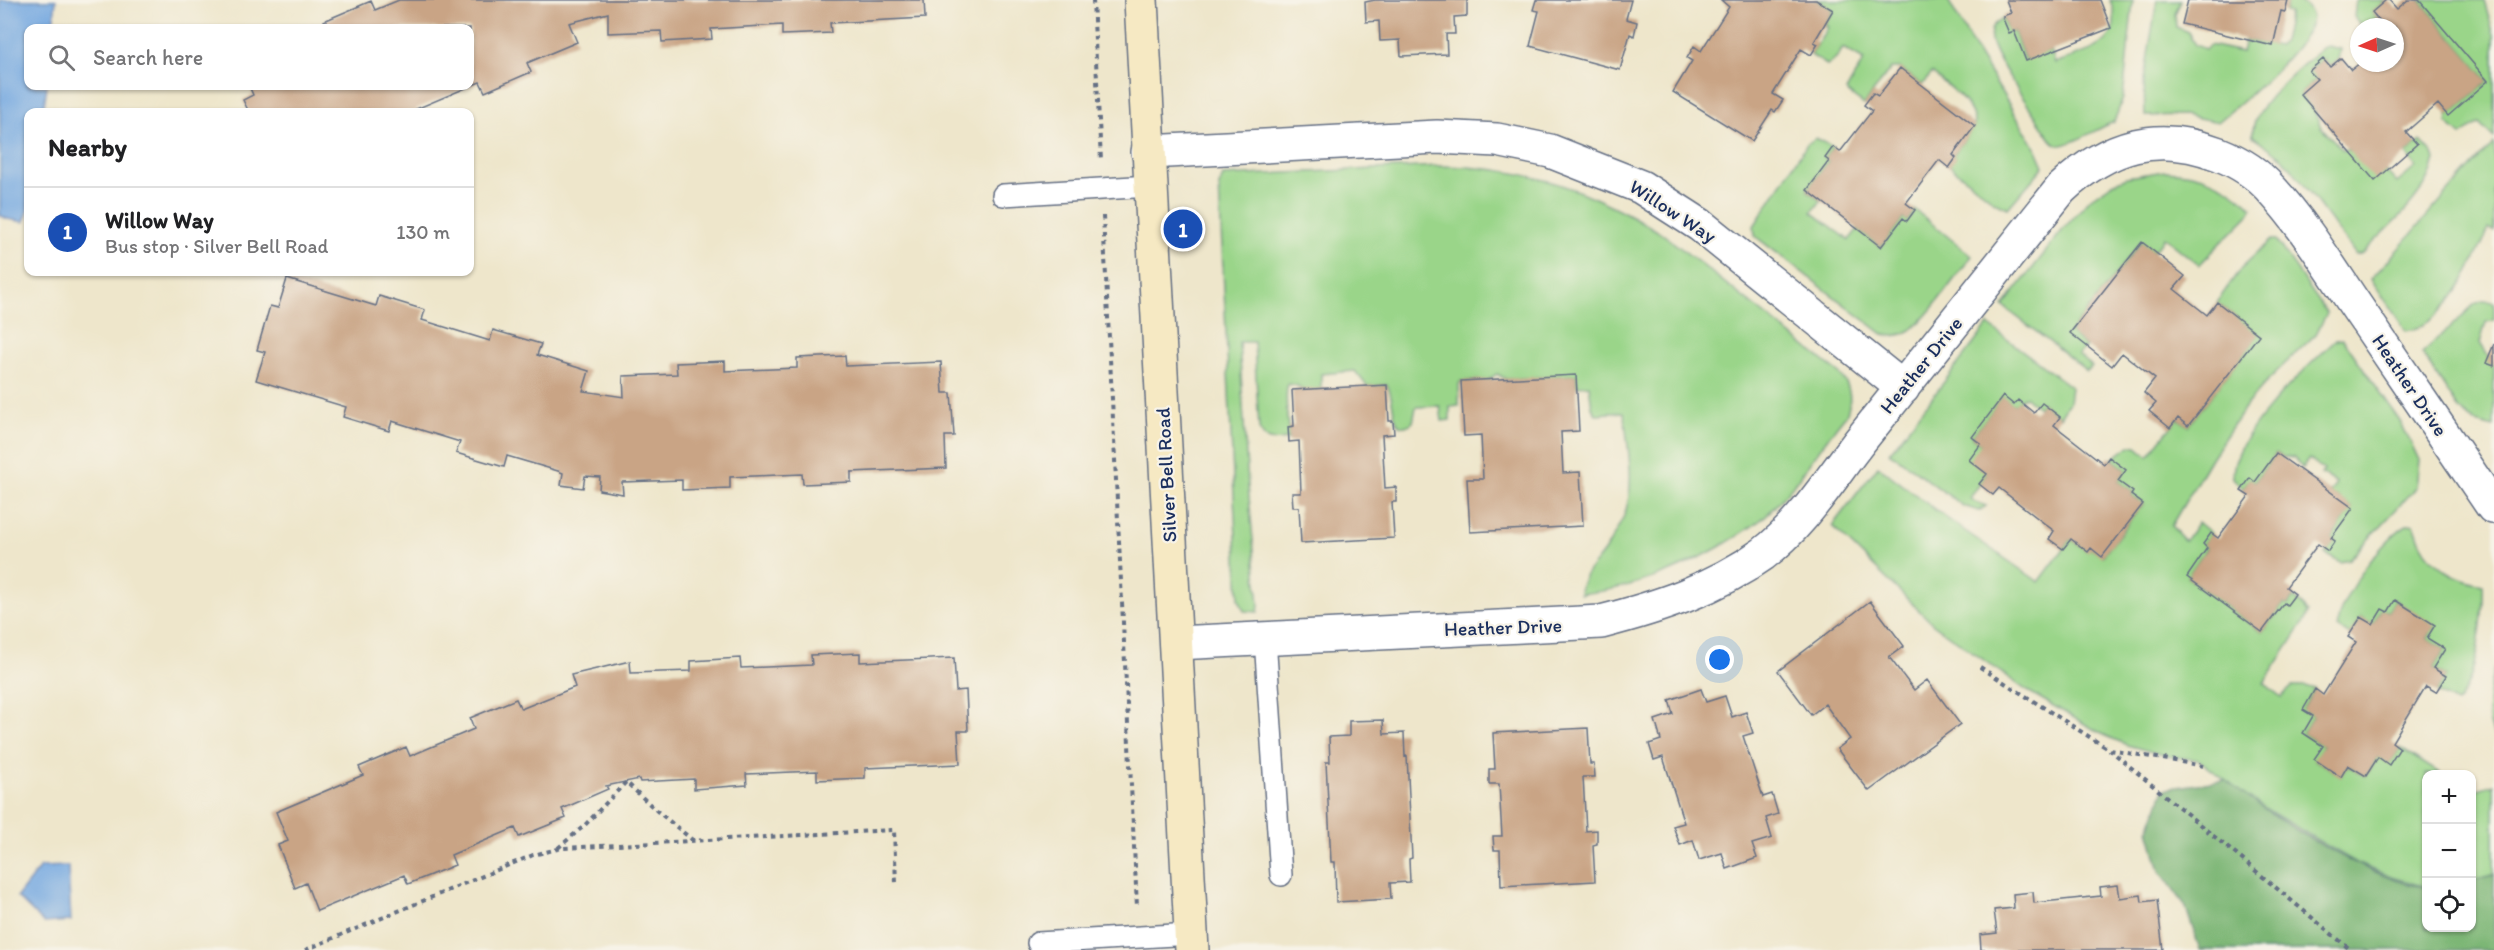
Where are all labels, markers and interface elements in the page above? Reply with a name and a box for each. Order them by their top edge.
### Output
north arrow [2350,18,2404,72]
search box [24,24,474,90]
icon: search [45,41,78,74]
text: Search here [93,44,203,71]
text: Nearby [48,131,127,163]
street label: Willow Way [1625,174,1721,248]
pin: 1 [1164,206,1202,252]
text: Willow Way [105,207,214,234]
text: 1 [63,220,72,244]
text: 130 m [396,220,450,244]
text: Bus stop · Silver Bell Road [105,234,328,258]
street label: Heather Drive [1875,312,1967,418]
street label: Heather Drive [2367,329,2453,441]
street label: Silver Bell Road [1150,407,1182,543]
street label: Heather Drive [1444,613,1562,641]
your location [1705,645,1734,674]
map controls [2422,770,2476,932]
button: + [2422,770,2476,824]
button: − [2422,824,2476,878]
button: locate [2422,878,2476,932]

